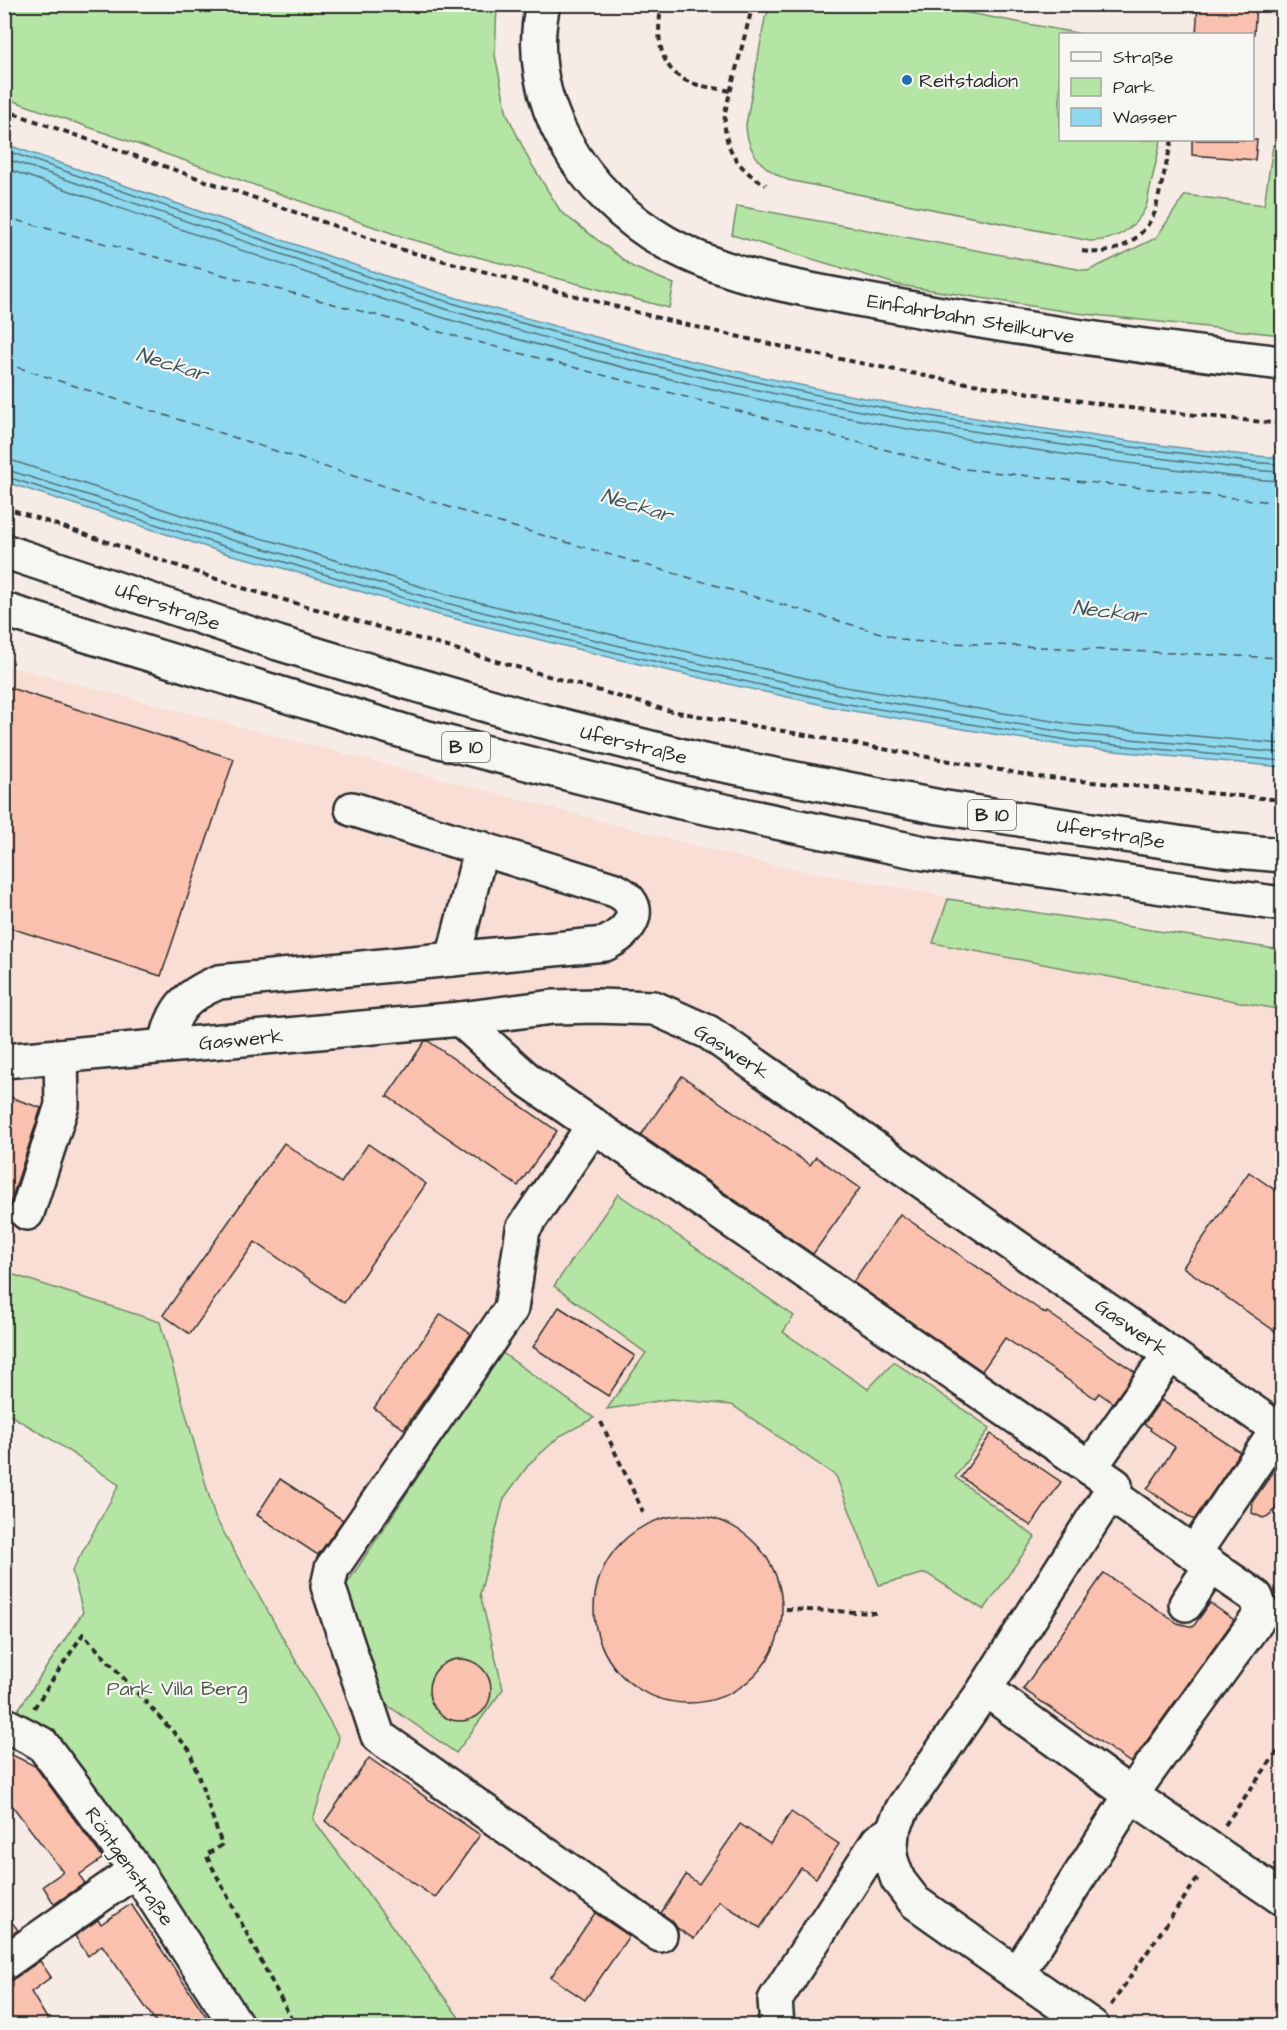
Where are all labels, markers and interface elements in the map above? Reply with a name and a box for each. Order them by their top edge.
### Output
legend [1059,33,1254,141]
text: Straße [1113,45,1174,70]
place label: Reitstadion [919,67,1018,95]
marker: Reitstadion [900,73,914,87]
text: Park [1113,75,1155,100]
text: Wasser [1113,105,1177,130]
street label: Einfahrbahn Steilkurve [865,287,1077,351]
water label: Neckar [133,340,213,390]
water label: Neckar [598,481,678,531]
street label: Uferstraße [111,576,224,638]
water label: Neckar [1071,593,1149,631]
street label: Uferstraße [577,718,690,772]
road number: B 10 [442,732,490,762]
road number: B 10 [968,800,1016,830]
street label: Uferstraße [1055,812,1167,856]
street label: Gaswerk [688,1017,774,1087]
street label: Gaswerk [198,1022,284,1058]
street label: Gaswerk [1089,1292,1174,1363]
park label: Park Villa Berg [107,1675,247,1704]
street label: Röntgenstraße [77,1802,181,1932]

